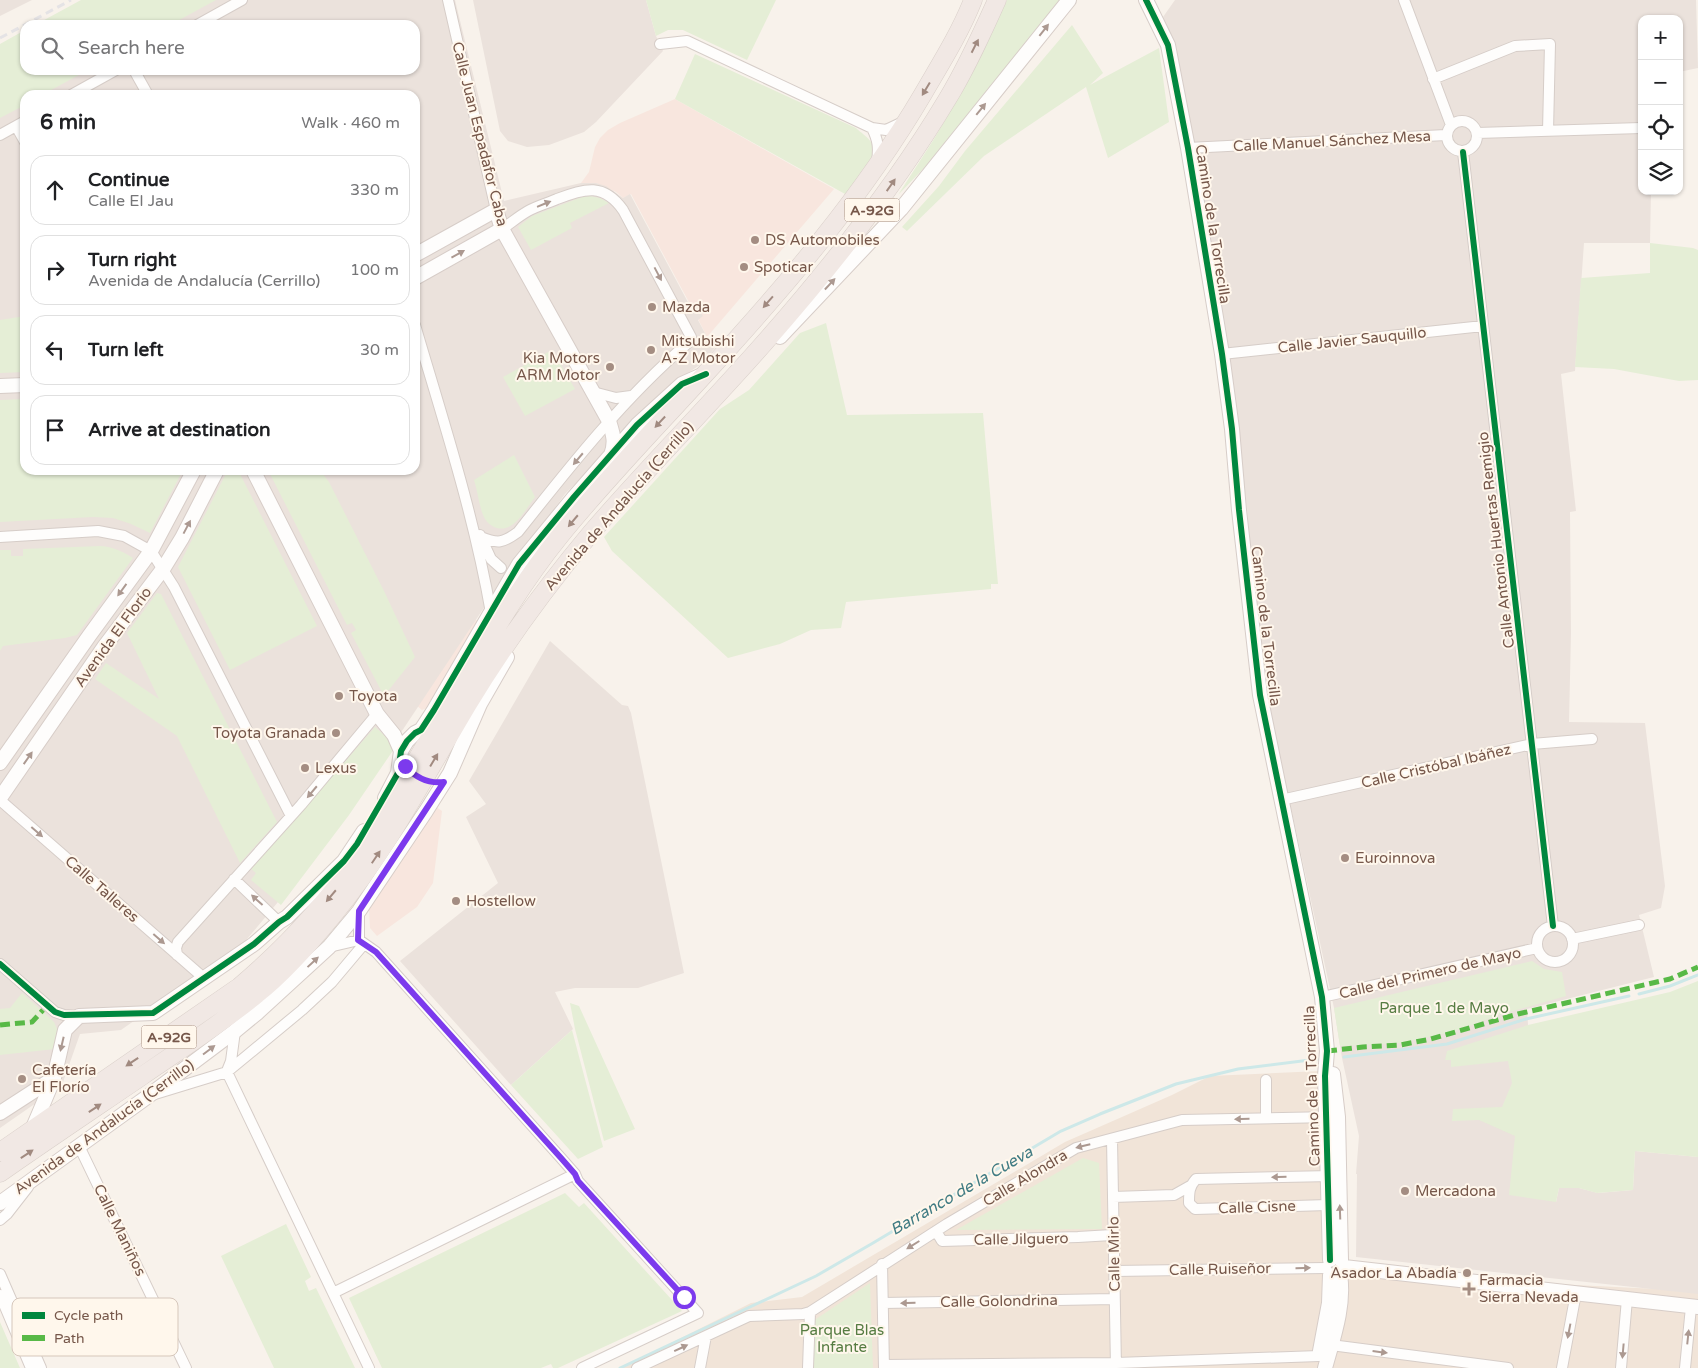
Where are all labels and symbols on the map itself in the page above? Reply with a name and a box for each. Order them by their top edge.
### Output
one-way arrow [1039,24,1050,37]
one-way arrow [971,39,979,54]
street label: Calle Juan Espadafor Caba [448,40,512,228]
one-way arrow [921,83,930,96]
one-way arrow [976,103,987,116]
street label: Calle Manuel Sánchez Mesa [1233,127,1431,155]
street label: Camino de la Torrecilla [1192,143,1234,305]
one-way arrow [886,178,896,192]
road number: A-92G [844,198,900,222]
one-way arrow [537,200,551,208]
place label: DS Automobiles [765,231,880,249]
marker: DS Automobiles [749,234,761,246]
one-way arrow [451,250,464,259]
place label: Spoticar [754,258,814,276]
marker: Spoticar [738,261,750,273]
one-way arrow [653,267,662,281]
one-way arrow [824,278,836,290]
one-way arrow [762,296,774,308]
place label: Mazda [662,298,710,316]
marker: Mazda [646,301,658,313]
street label: Calle Javier Sauquillo [1277,323,1427,357]
place label: Mitsubishi A-Z Motor [661,332,736,367]
marker: Mitsubishi A-Z Motor [645,344,657,356]
place label: Kia Motors ARM Motor [516,349,600,384]
marker: Kia Motors ARM Motor [604,361,616,373]
one-way arrow [655,416,666,429]
street label: Avenida de Andalucía (Cerrillo) [541,418,697,594]
street label: Calle Antonio Huertas Remigio [1474,431,1518,649]
one-way arrow [572,452,583,465]
one-way arrow [567,514,578,527]
one-way arrow [183,520,192,533]
street label: Camino de la Torrecilla [1247,545,1285,707]
street label: Avenida El Florío [71,583,155,691]
one-way arrow [117,584,127,597]
place label: Toyota [349,687,397,705]
marker: Toyota [333,690,345,702]
place label: Toyota Granada [213,724,326,742]
marker: Toyota Granada [330,727,342,739]
street label: Calle Cristóbal Ibáñez [1359,740,1513,792]
one-way arrow [23,751,33,764]
one-way arrow [430,754,439,767]
route end [394,755,417,778]
place label: Lexus [315,759,357,777]
marker: Lexus [299,762,311,774]
one-way arrow [307,785,318,798]
one-way arrow [30,826,42,838]
place label: Euroinnova [1355,849,1435,867]
one-way arrow [371,851,381,864]
street label: Calle Talleres [61,852,143,926]
marker: Euroinnova [1339,852,1351,864]
one-way arrow [325,889,336,902]
place label: Hostellow [466,892,536,910]
one-way arrow [251,894,263,906]
marker: Hostellow [450,895,462,907]
one-way arrow [152,933,165,944]
street label: Calle del Primero de Mayo [1337,943,1523,1003]
one-way arrow [306,956,318,968]
park label: Parque 1 de Mayo [1379,999,1509,1017]
street label: Camino de la Torrecilla [1300,1005,1324,1167]
road number: A-92G [142,1026,196,1048]
one-way arrow [58,1037,66,1052]
one-way arrow [202,1045,215,1056]
street label: Avenida de Andalucía (Cerrillo) [11,1056,197,1198]
one-way arrow [125,1058,139,1067]
place label: Cafetería El Florío [32,1061,96,1096]
marker: Cafetería El Florío [16,1073,28,1085]
one-way arrow [88,1103,102,1113]
one-way arrow [1234,1115,1250,1123]
water label: Barranco de la Cueva [887,1141,1037,1240]
one-way arrow [1076,1142,1091,1150]
street label: Calle Alondra [979,1146,1071,1210]
one-way arrow [21,1149,34,1159]
one-way arrow [1271,1173,1287,1181]
street label: Calle Maniños [90,1181,150,1279]
place label: Mercadona [1415,1182,1496,1200]
marker: Mercadona [1399,1185,1411,1197]
street label: Calle Cisne [1218,1197,1296,1217]
one-way arrow [1335,1203,1343,1219]
street label: Calle Mirlo [1104,1216,1124,1292]
street label: Calle Jilguero [973,1229,1069,1249]
one-way arrow [906,1240,920,1250]
street label: Calle Ruiseñor [1169,1259,1271,1279]
one-way arrow [1295,1264,1311,1272]
place label: Asador La Abadía [1330,1264,1457,1282]
marker: Asador La Abadía [1461,1267,1473,1279]
place label: Farmacia Sierra Nevada [1479,1271,1579,1306]
marker: Farmacia Sierra Nevada [1463,1283,1475,1295]
route start [673,1286,696,1309]
street label: Calle Golondrina [940,1291,1058,1311]
legend [12,1298,178,1356]
one-way arrow [900,1299,916,1307]
text: Cycle path [54,1307,123,1324]
park label: Parque Blas Infante [800,1321,884,1356]
one-way arrow [1565,1323,1573,1338]
one-way arrow [1684,1329,1692,1345]
text: Path [54,1330,85,1347]
one-way arrow [674,1343,688,1351]
one-way arrow [1618,1343,1626,1359]
one-way arrow [1372,1348,1388,1356]

